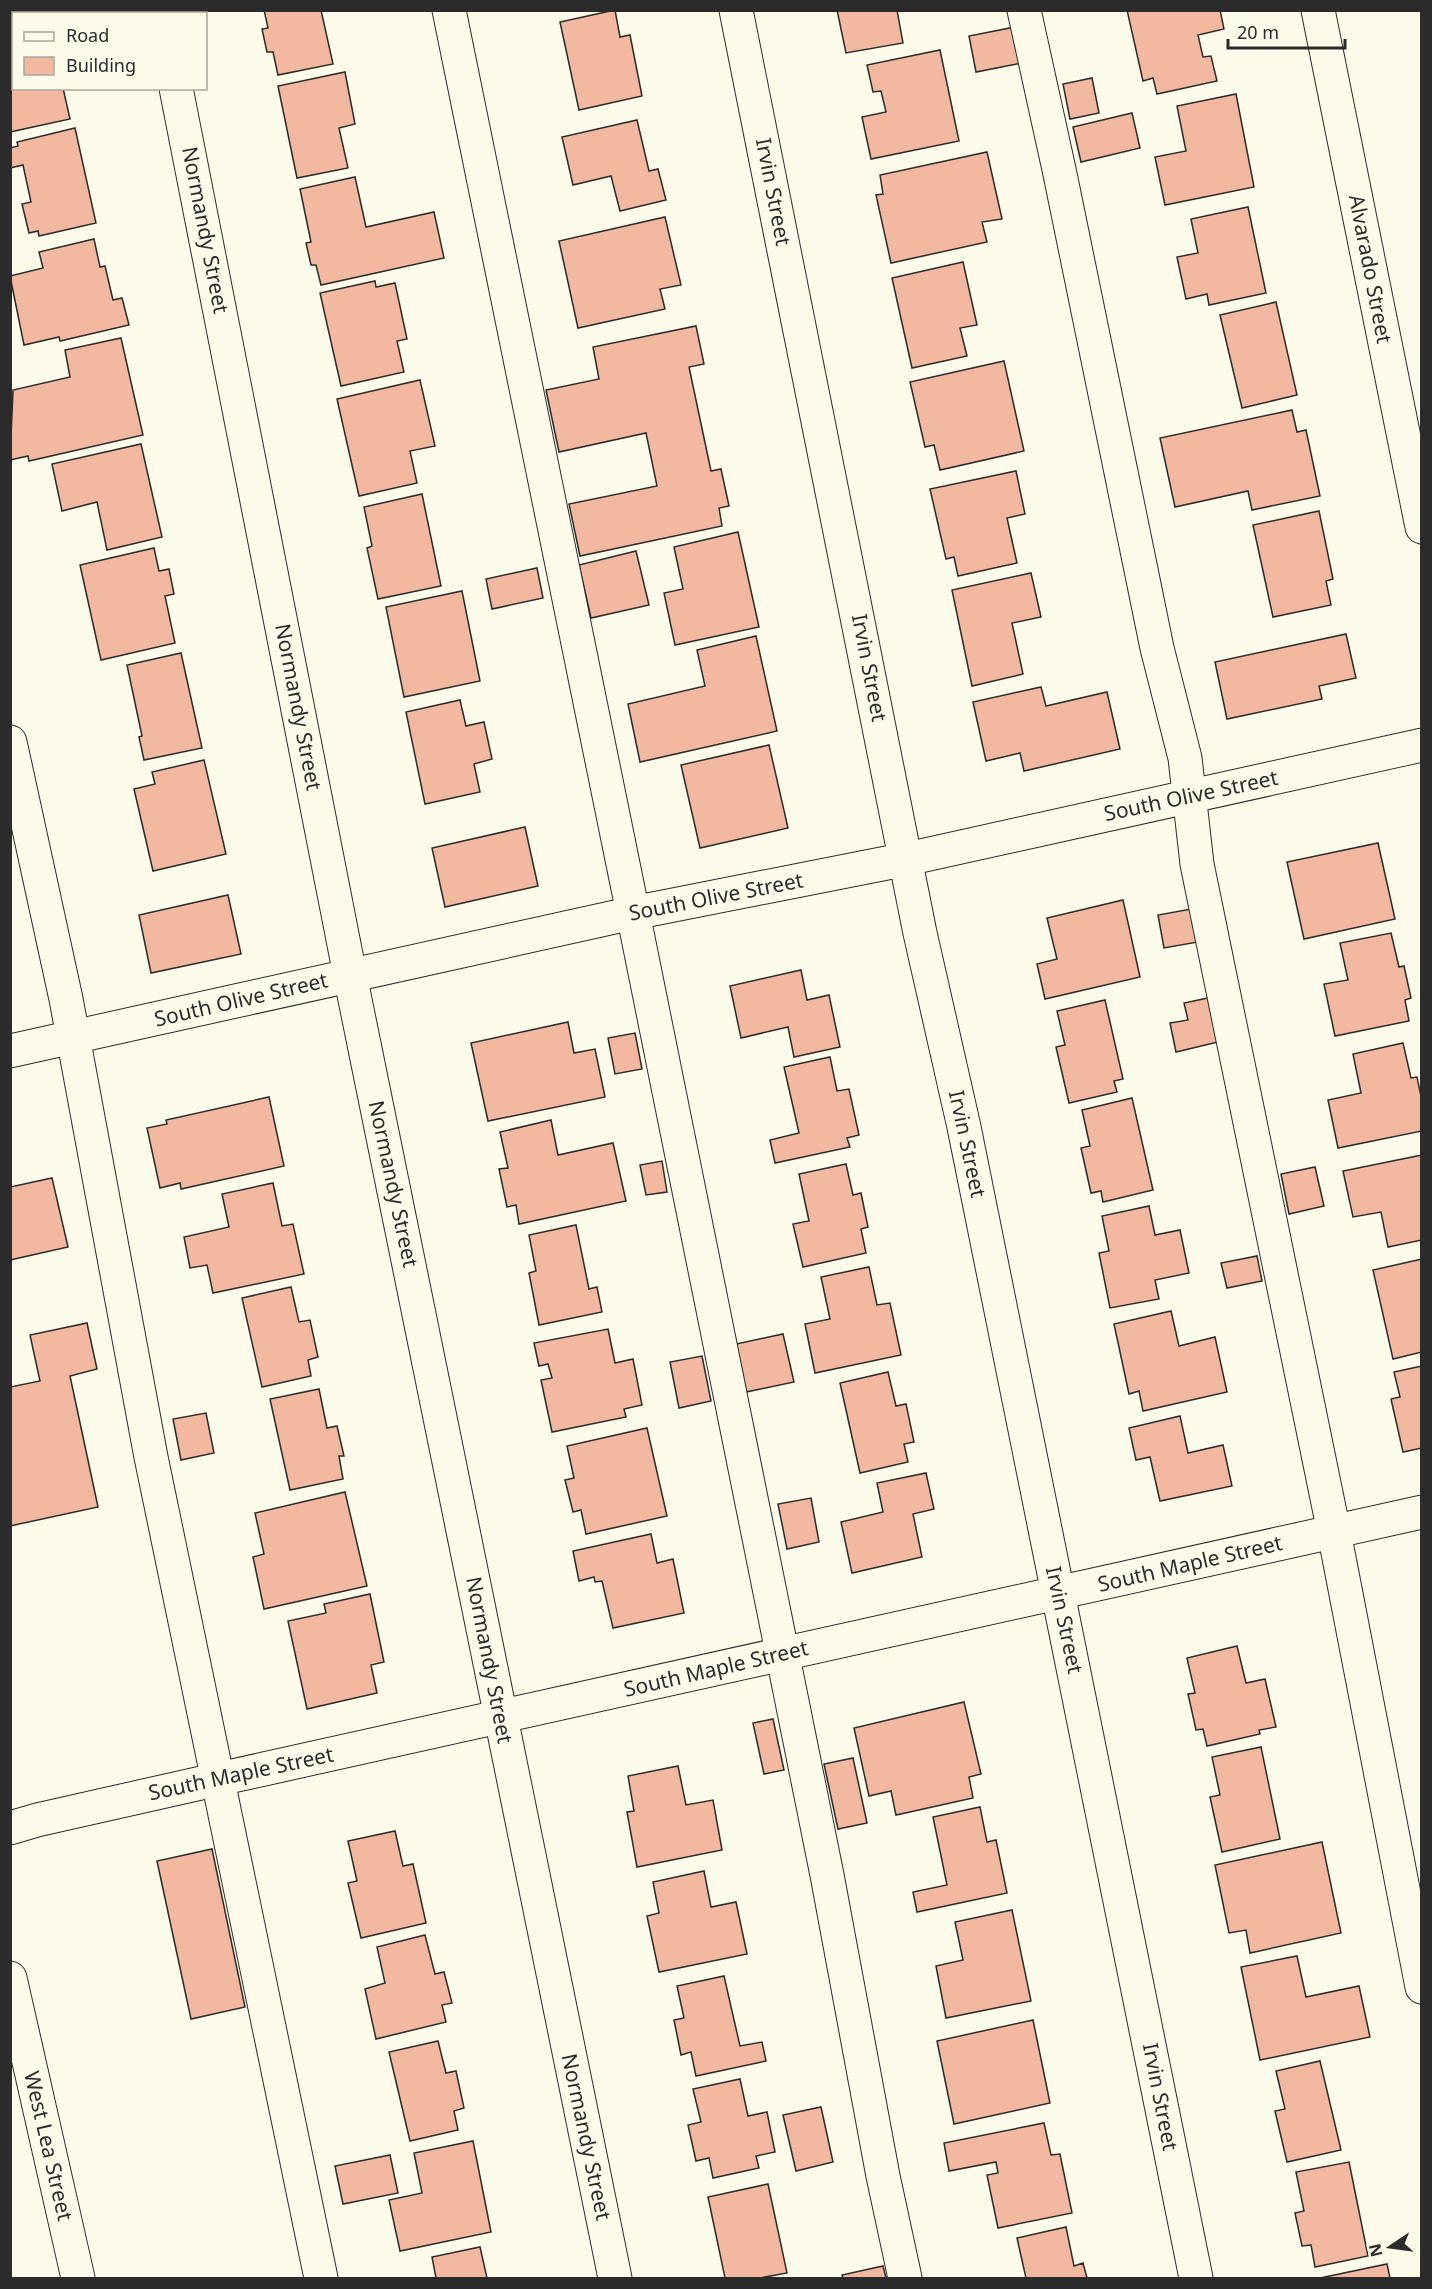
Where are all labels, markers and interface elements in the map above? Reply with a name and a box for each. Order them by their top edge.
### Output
legend [12,12,207,90]
scale bar [1228,12,1345,50]
text: 20 m [1237,20,1279,44]
text: Road [66,23,109,47]
text: Building [66,53,136,77]
street label: Irvin Street [750,136,798,248]
street label: Normandy Street [176,144,236,316]
street label: Alvarado Street [1343,192,1399,346]
street label: Irvin Street [846,612,894,724]
street label: Normandy Street [269,621,329,793]
street label: South Olive Street [1101,763,1281,827]
street label: South Olive Street [626,865,806,927]
street label: South Olive Street [151,965,331,1033]
street label: Irvin Street [943,1088,993,1200]
street label: Normandy Street [363,1098,425,1270]
street label: South Maple Street [1095,1528,1285,1598]
street label: Irvin Street [1040,1564,1090,1676]
street label: Normandy Street [460,1574,520,1746]
street label: South Maple Street [621,1633,811,1703]
street label: South Maple Street [146,1740,336,1806]
street label: Irvin Street [1137,2041,1185,2153]
street label: Normandy Street [556,2051,618,2223]
street label: West Lea Street [18,2068,80,2224]
north arrow [1360,2217,1420,2277]
text: N [1363,2242,1388,2259]

